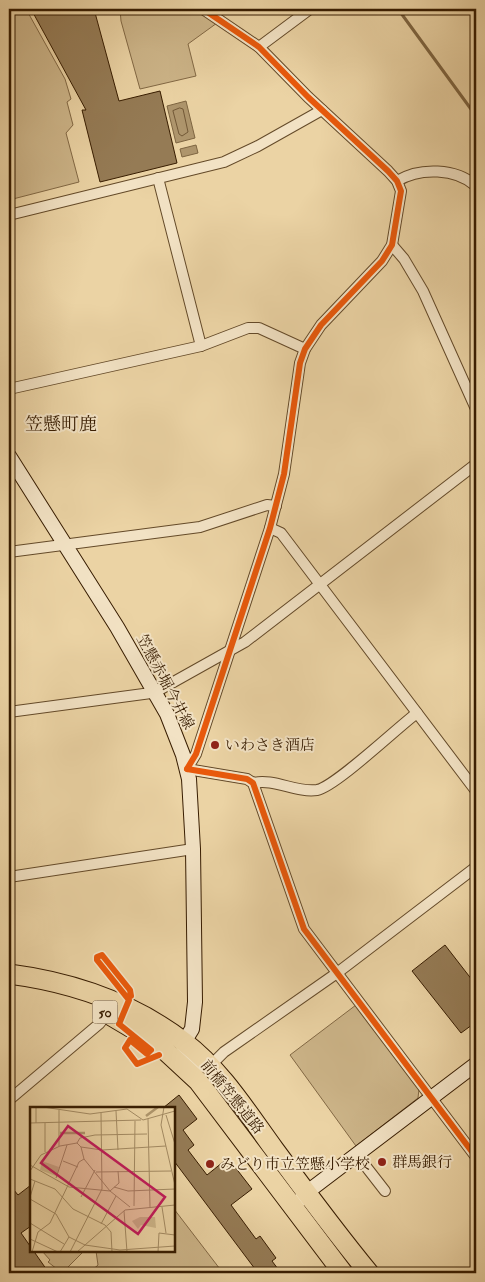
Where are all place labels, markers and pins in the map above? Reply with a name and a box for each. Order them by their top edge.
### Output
place label: いわさき酒店 [225,736,315,755]
marker: いわさき酒店 [209,739,221,751]
place label: 群馬銀行 [392,1153,452,1172]
place label: みどり市立笠懸小学校 [220,1155,370,1174]
marker: 群馬銀行 [376,1156,388,1168]
marker: みどり市立笠懸小学校 [204,1158,216,1170]

